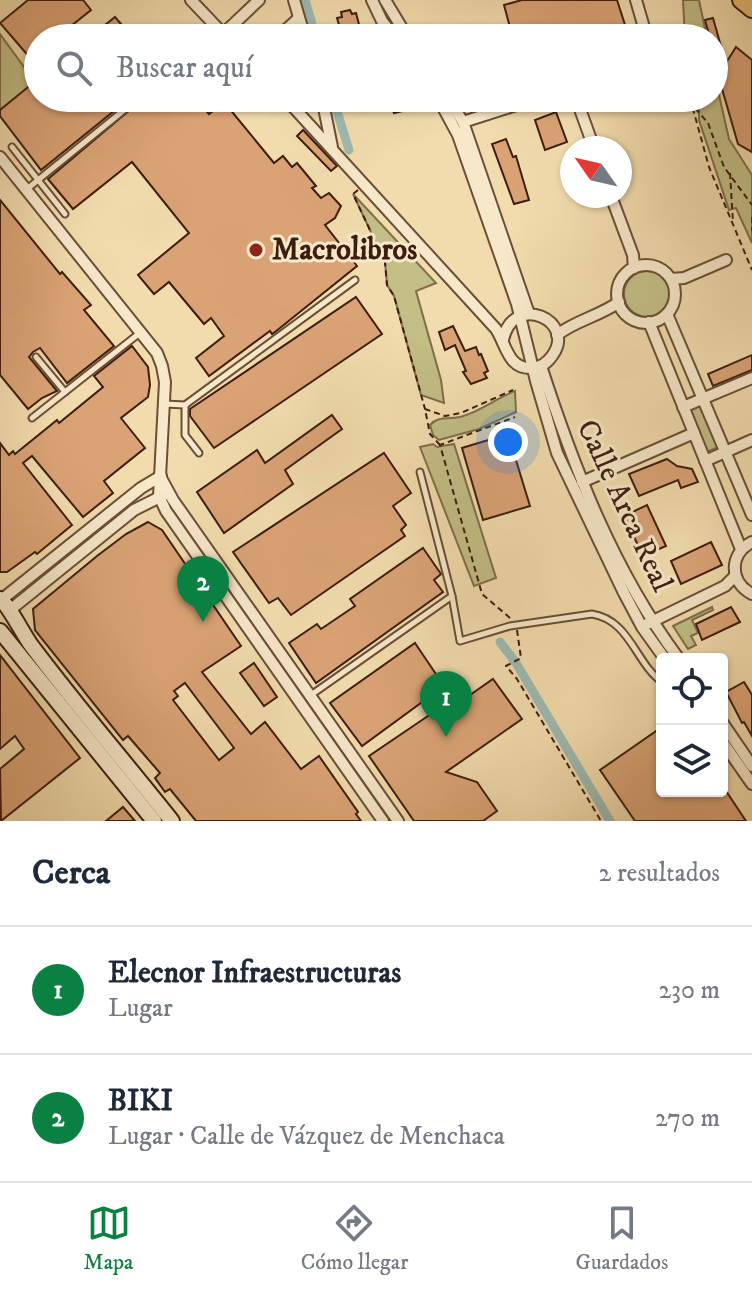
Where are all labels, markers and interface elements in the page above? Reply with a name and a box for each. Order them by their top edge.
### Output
search box [24,24,728,112]
icon: search [52,46,96,90]
text: Buscar aquí [116,50,253,87]
north arrow [560,136,632,208]
place label: Macrolibros [272,232,417,269]
marker: Macrolibros [247,241,265,259]
street label: Calle Arca Real [568,414,680,598]
your location [488,422,528,462]
pin: 2 [177,556,229,622]
map controls [656,653,728,797]
button: locate [656,653,728,725]
pin: 1 [420,671,472,737]
button: layers [656,725,728,797]
text: Cerca [32,852,110,894]
text: 2 resultados [599,857,720,890]
text: Elecnor Infraestructuras [108,955,401,992]
text: 1 [53,974,63,1007]
text: 230 m [658,974,720,1007]
text: Lugar [108,992,173,1025]
text: BIKI [108,1083,173,1120]
text: 2 [52,1102,64,1135]
text: 270 m [655,1102,720,1135]
text: Lugar · Calle de Vázquez de Menchaca [108,1120,505,1153]
tab: Mapa [84,1201,133,1276]
tab: Cómo llegar [301,1201,408,1276]
tab: Guardados [576,1201,668,1276]

